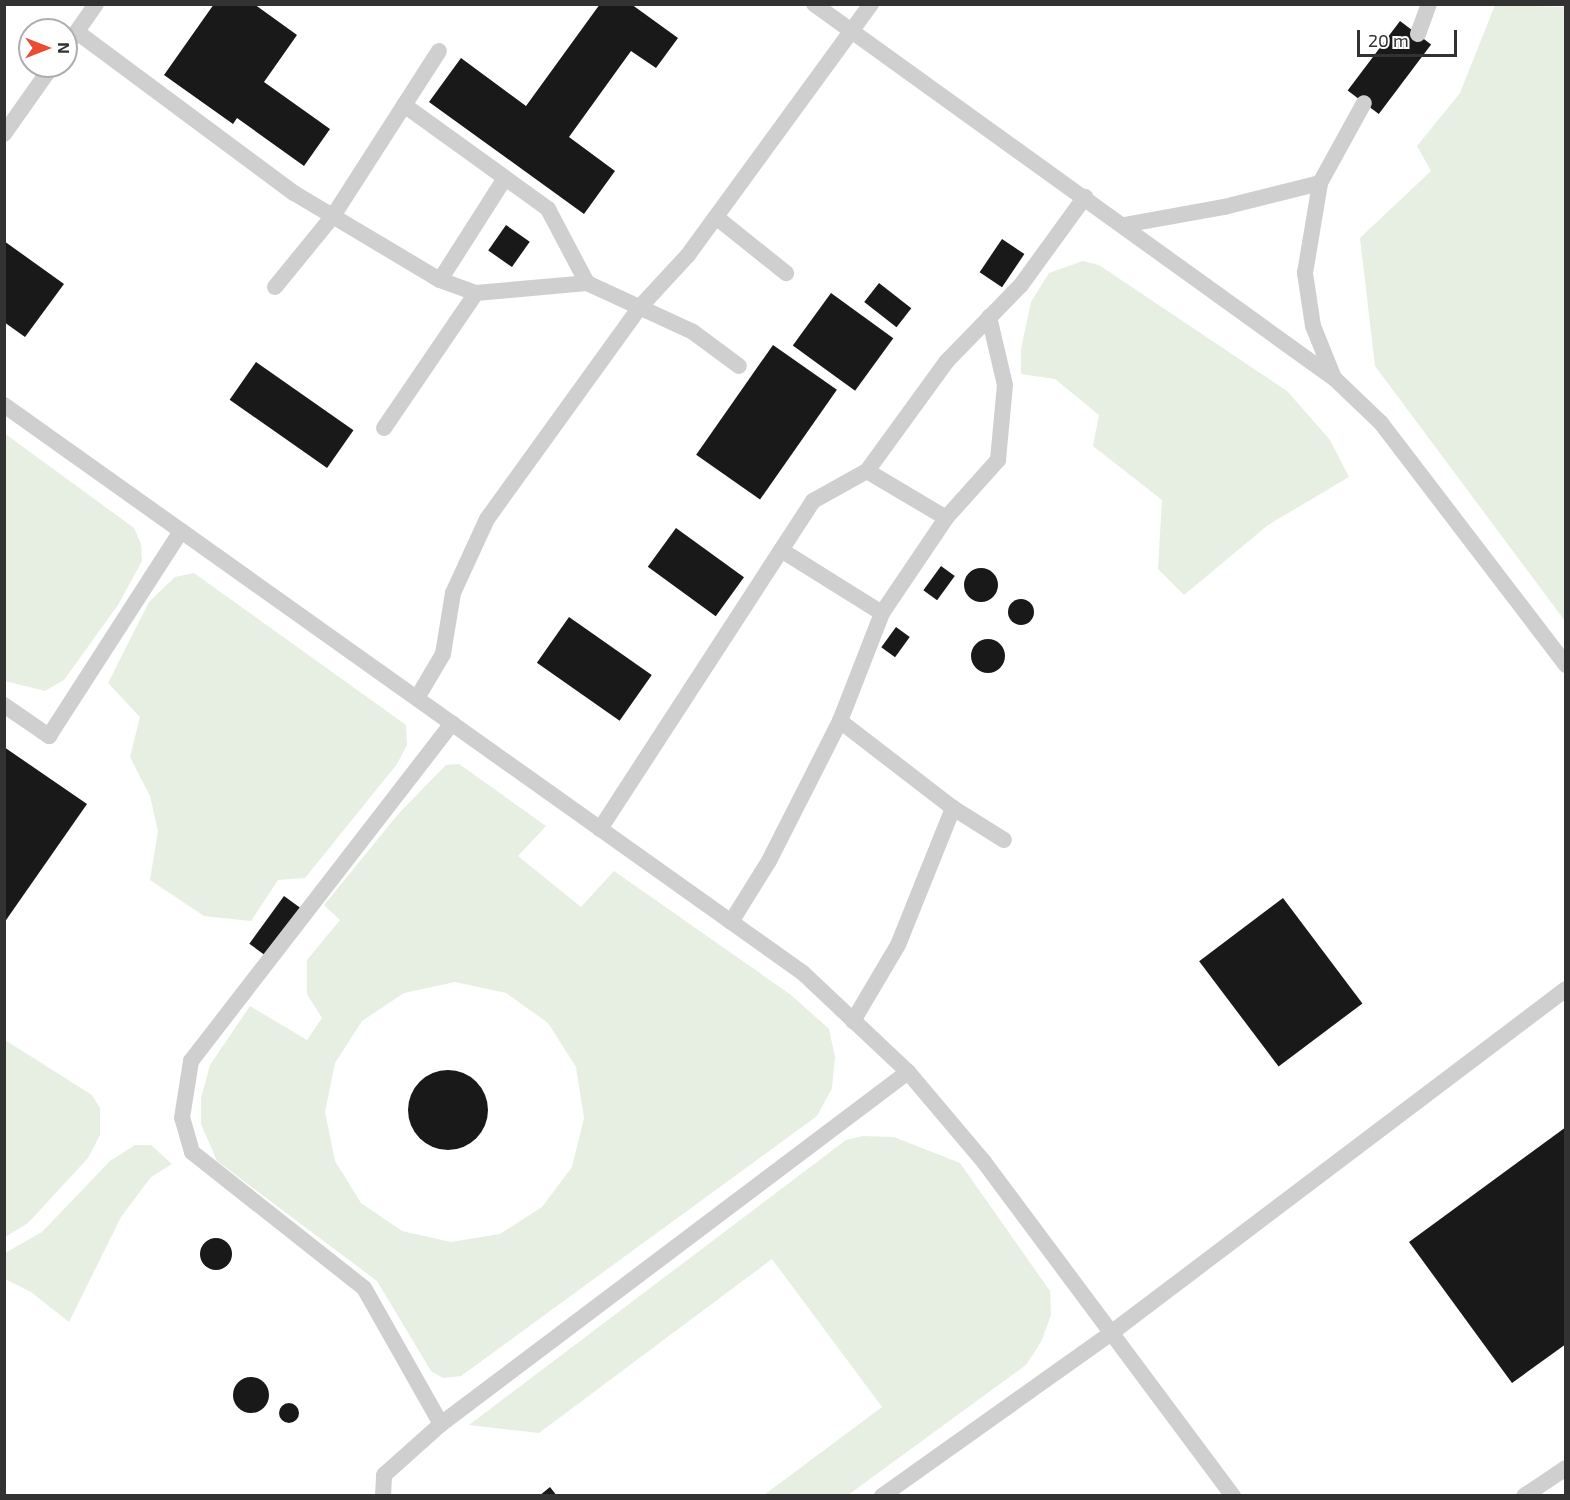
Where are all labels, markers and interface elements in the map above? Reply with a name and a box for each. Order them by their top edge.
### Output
north arrow [18,18,78,78]
scale bar [1360,18,1460,56]
text: 20 m [1368,29,1409,51]
text: N [55,42,74,54]

